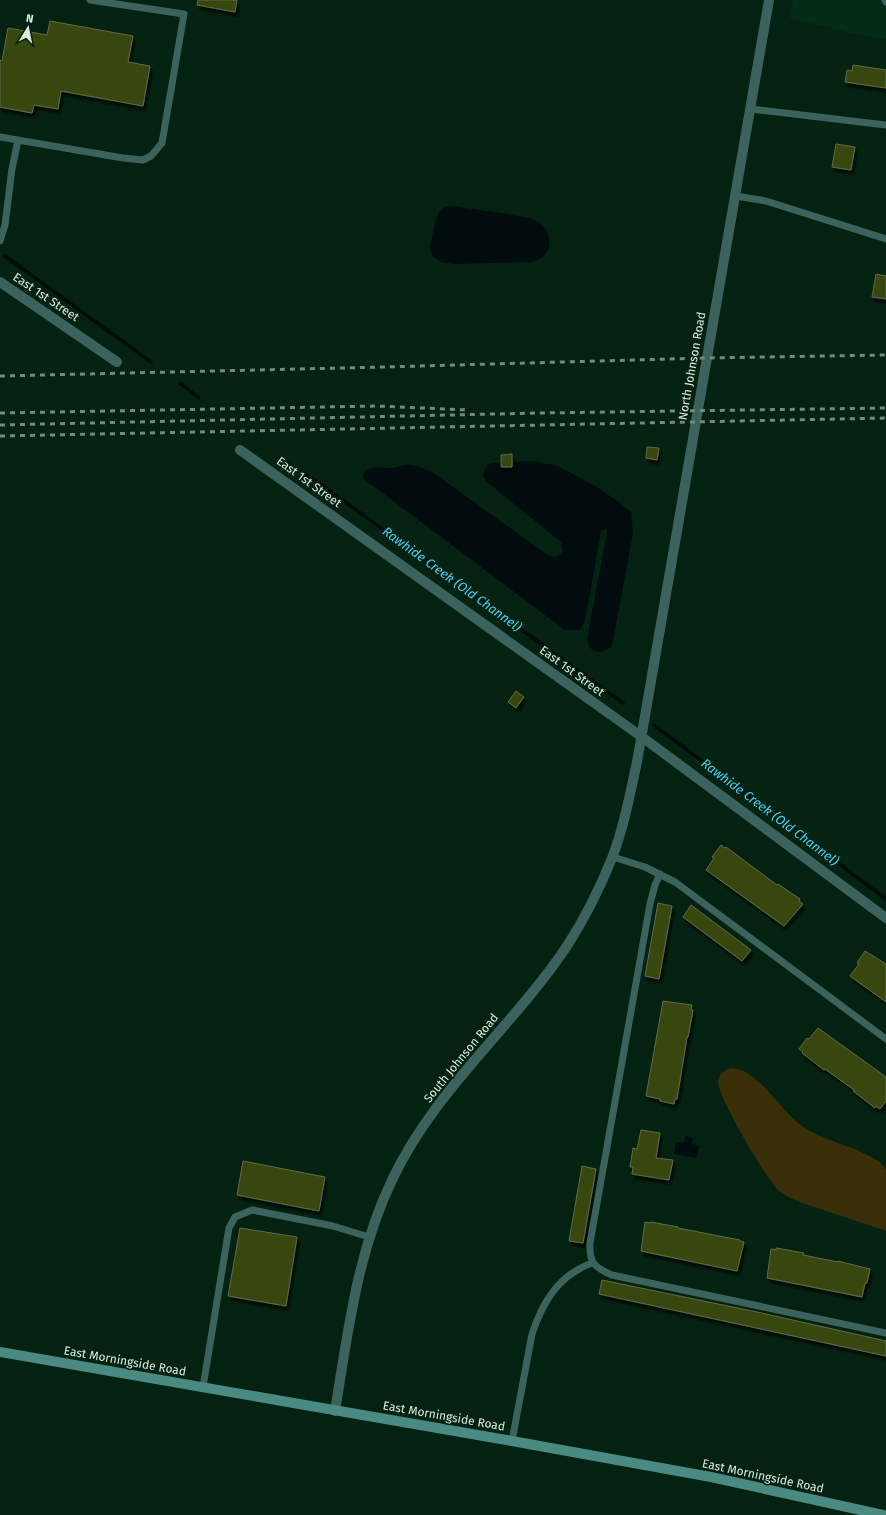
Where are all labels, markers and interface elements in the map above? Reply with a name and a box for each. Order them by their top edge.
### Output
north arrow [8,8,48,48]
text: N [25,12,34,26]
street label: East 1st Street [10,270,82,325]
street label: North Johnson Road [676,311,708,421]
street label: East 1st Street [274,454,345,511]
water label: Rawhide Creek (Old Channel) [380,524,524,634]
street label: East 1st Street [537,643,608,700]
water label: Rawhide Creek (Old Channel) [698,755,842,869]
street label: South Johnson Road [421,1011,501,1105]
street label: East Morningside Road [63,1343,187,1379]
street label: East Morningside Road [382,1398,506,1434]
street label: East Morningside Road [701,1456,825,1496]

